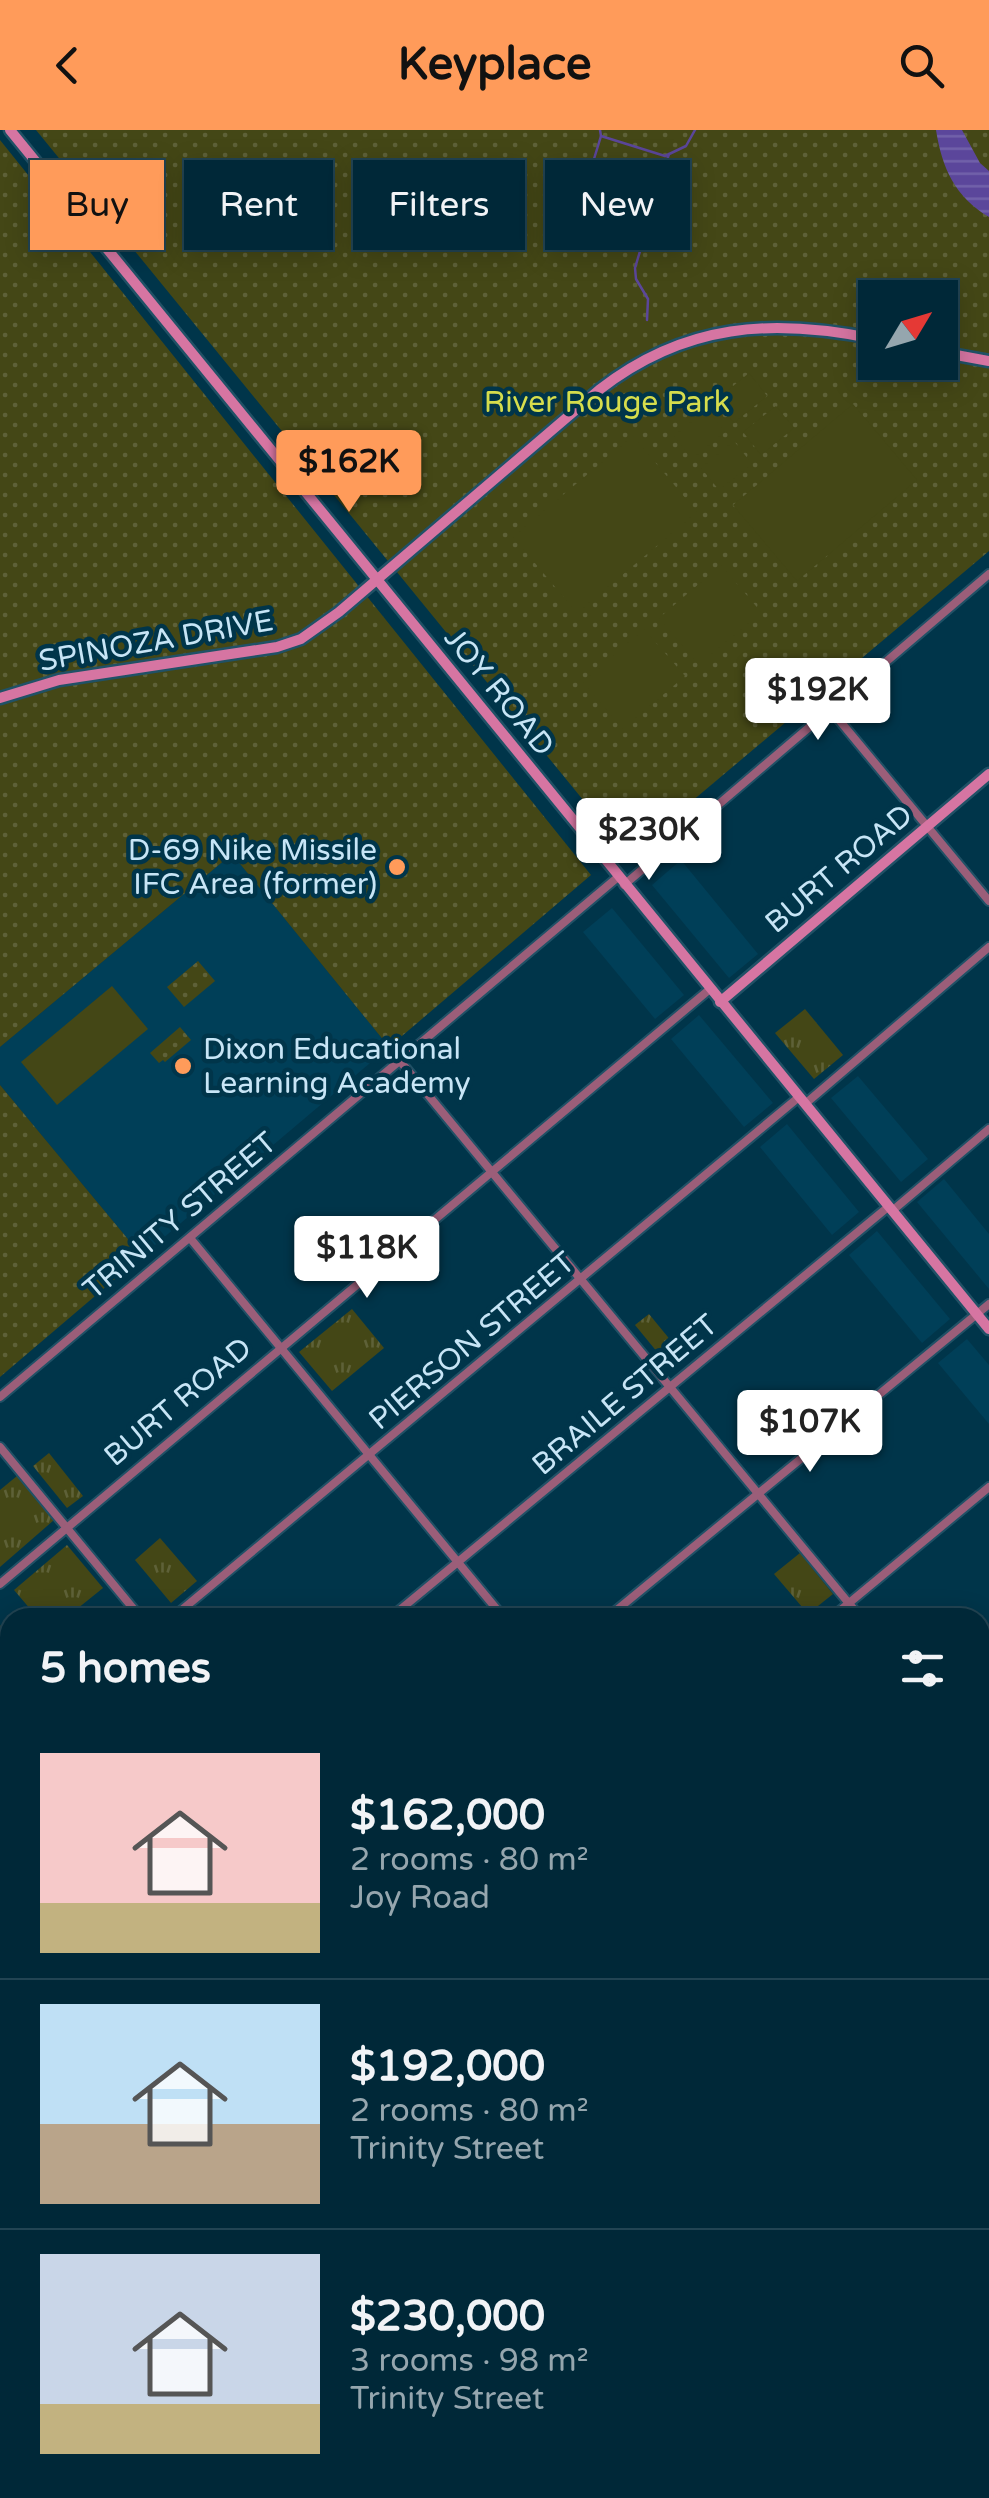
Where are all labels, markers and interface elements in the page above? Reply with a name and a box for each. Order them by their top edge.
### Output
icon: back [40,38,95,93]
text: Keyplace [398,38,591,92]
icon: search [894,38,949,93]
chip: Buy [30,160,164,250]
chip: Rent [184,160,333,250]
chip: Filters [353,160,525,250]
chip: New [545,160,690,250]
north arrow [858,280,958,380]
map controls [858,280,958,380]
park label: River Rouge Park [484,384,730,421]
pin: $162K [279,430,419,515]
text: $162K [298,443,400,481]
street label: SPINOZA DRIVE [36,602,276,680]
street label: JOY ROAD [436,620,562,764]
pin: $192K [748,658,888,743]
text: $192K [767,671,869,709]
street label: BURT ROAD [758,797,920,941]
pin: $230K [579,798,719,883]
text: $230K [598,811,700,849]
place label: D-69 Nike Missile IFC Area (former) [128,832,377,903]
marker: D-69 Nike Missile IFC Area (former) [386,856,408,878]
place label: Dixon Educational Learning Academy [203,1031,471,1102]
marker: Dixon Educational Learning Academy [172,1055,194,1077]
street label: TRINITY STREET [76,1124,284,1308]
pin: $118K [297,1216,437,1301]
text: $118K [316,1229,418,1267]
street label: PIERSON STREET [361,1244,583,1438]
street label: BRAILE STREET [525,1307,725,1483]
street label: BURT ROAD [97,1330,259,1474]
pin: $107K [740,1390,880,1475]
text: $107K [759,1403,861,1441]
icon: filters [895,1641,950,1696]
text: 5 homes [40,1643,211,1694]
text: $162,000 [350,1790,545,1841]
icon: home [120,1793,240,1913]
text: 2 rooms · 80 m² [350,1841,589,1879]
text: Joy Road [350,1879,490,1917]
text: $192,000 [350,2041,545,2092]
icon: home [120,2044,240,2164]
text: 2 rooms · 80 m² [350,2092,589,2130]
text: Trinity Street [350,2130,544,2168]
text: $230,000 [350,2291,545,2342]
icon: home [120,2294,240,2414]
text: 3 rooms · 98 m² [350,2342,589,2380]
text: Trinity Street [350,2380,544,2418]

